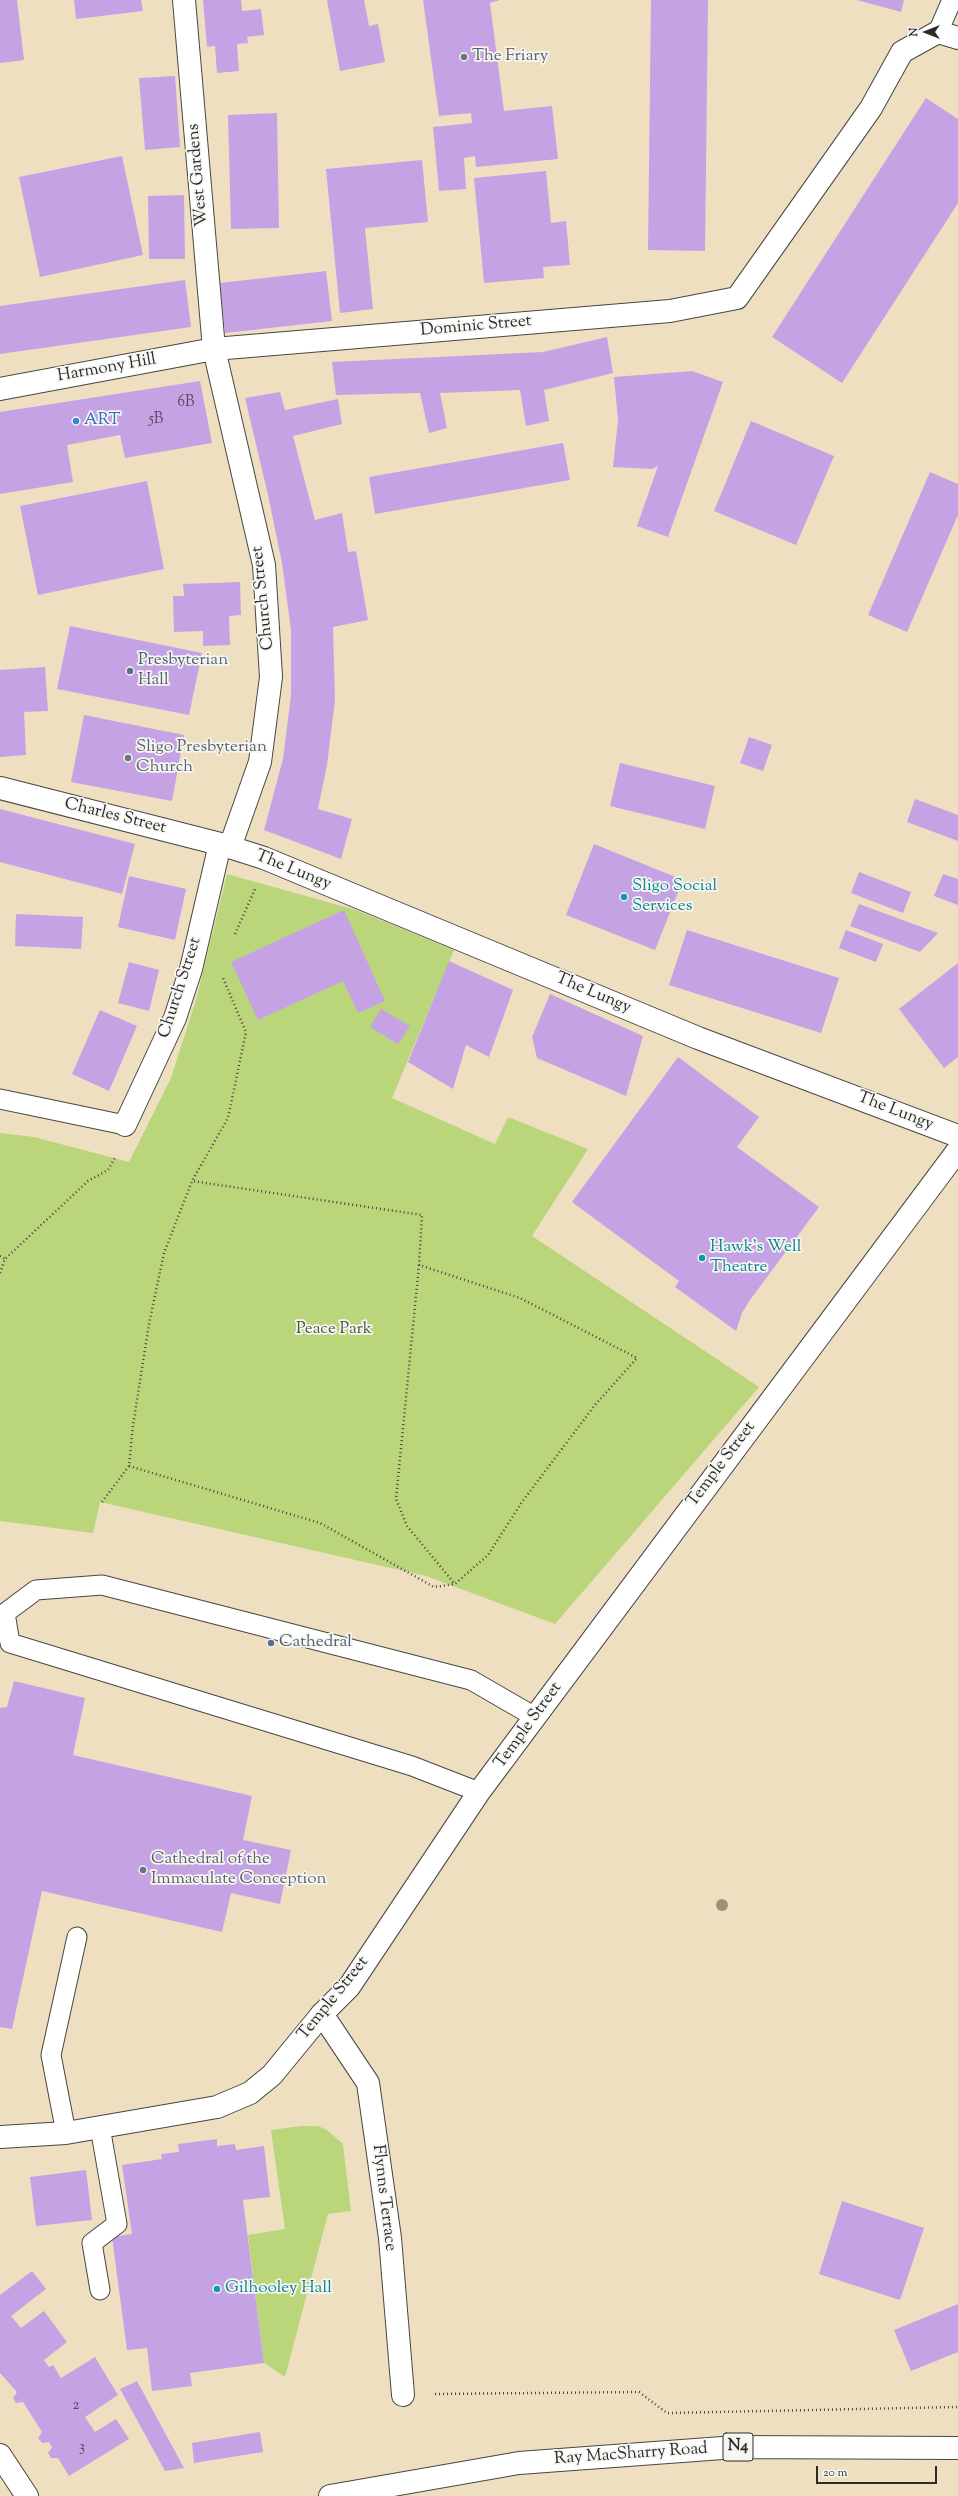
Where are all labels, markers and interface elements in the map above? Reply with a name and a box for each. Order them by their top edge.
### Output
north arrow [906,12,946,52]
text: N [906,28,922,36]
place label: The Friary [472,47,548,67]
marker: The Friary [459,52,469,62]
street label: West Gardens [184,123,214,227]
street label: Dominic Street [420,312,532,342]
street label: Harmony Hill [56,350,158,388]
house number: 6B [178,394,194,412]
place label: ART [84,411,120,431]
house number: 5B [149,411,163,429]
marker: ART [71,416,81,426]
street label: Church Street [248,545,280,651]
place label: Presbyterian Hall [138,651,228,691]
marker: Presbyterian Hall [125,666,135,676]
place label: Sligo Presbyterian Church [136,738,267,778]
marker: Sligo Presbyterian Church [123,753,133,763]
street label: Charles Street [62,794,168,840]
street label: The Lungy [252,847,334,895]
place label: Sligo Social Services [632,877,717,917]
marker: Sligo Social Services [619,892,629,902]
street label: Church Street [155,935,207,1041]
street label: The Lungy [552,969,634,1019]
street label: The Lungy [854,1088,936,1136]
place label: Hawk's Well Theatre [710,1238,801,1278]
marker: Hawk's Well Theatre [697,1253,707,1263]
park label: Peace Park [296,1320,372,1340]
street label: Temple Street [683,1418,761,1512]
place label: Cathedral [279,1633,352,1653]
marker: Cathedral [266,1638,276,1648]
street label: Temple Street [491,1679,567,1773]
place label: Cathedral of the Immaculate Conception [151,1850,327,1890]
marker: Cathedral of the Immaculate Conception [138,1865,148,1875]
street label: Temple Street [294,1953,374,2045]
street label: Flynns Terrace [366,2144,400,2252]
place label: Gilhooley Hall [225,2279,332,2299]
marker: Gilhooley Hall [212,2284,222,2294]
house number: 2 [72,2397,80,2415]
road number: N4 [723,2433,753,2461]
house number: 3 [79,2439,85,2457]
street label: Ray MacSharry Road [554,2439,708,2471]
scale bar [818,2458,939,2484]
text: 20 m [823,2464,847,2482]

